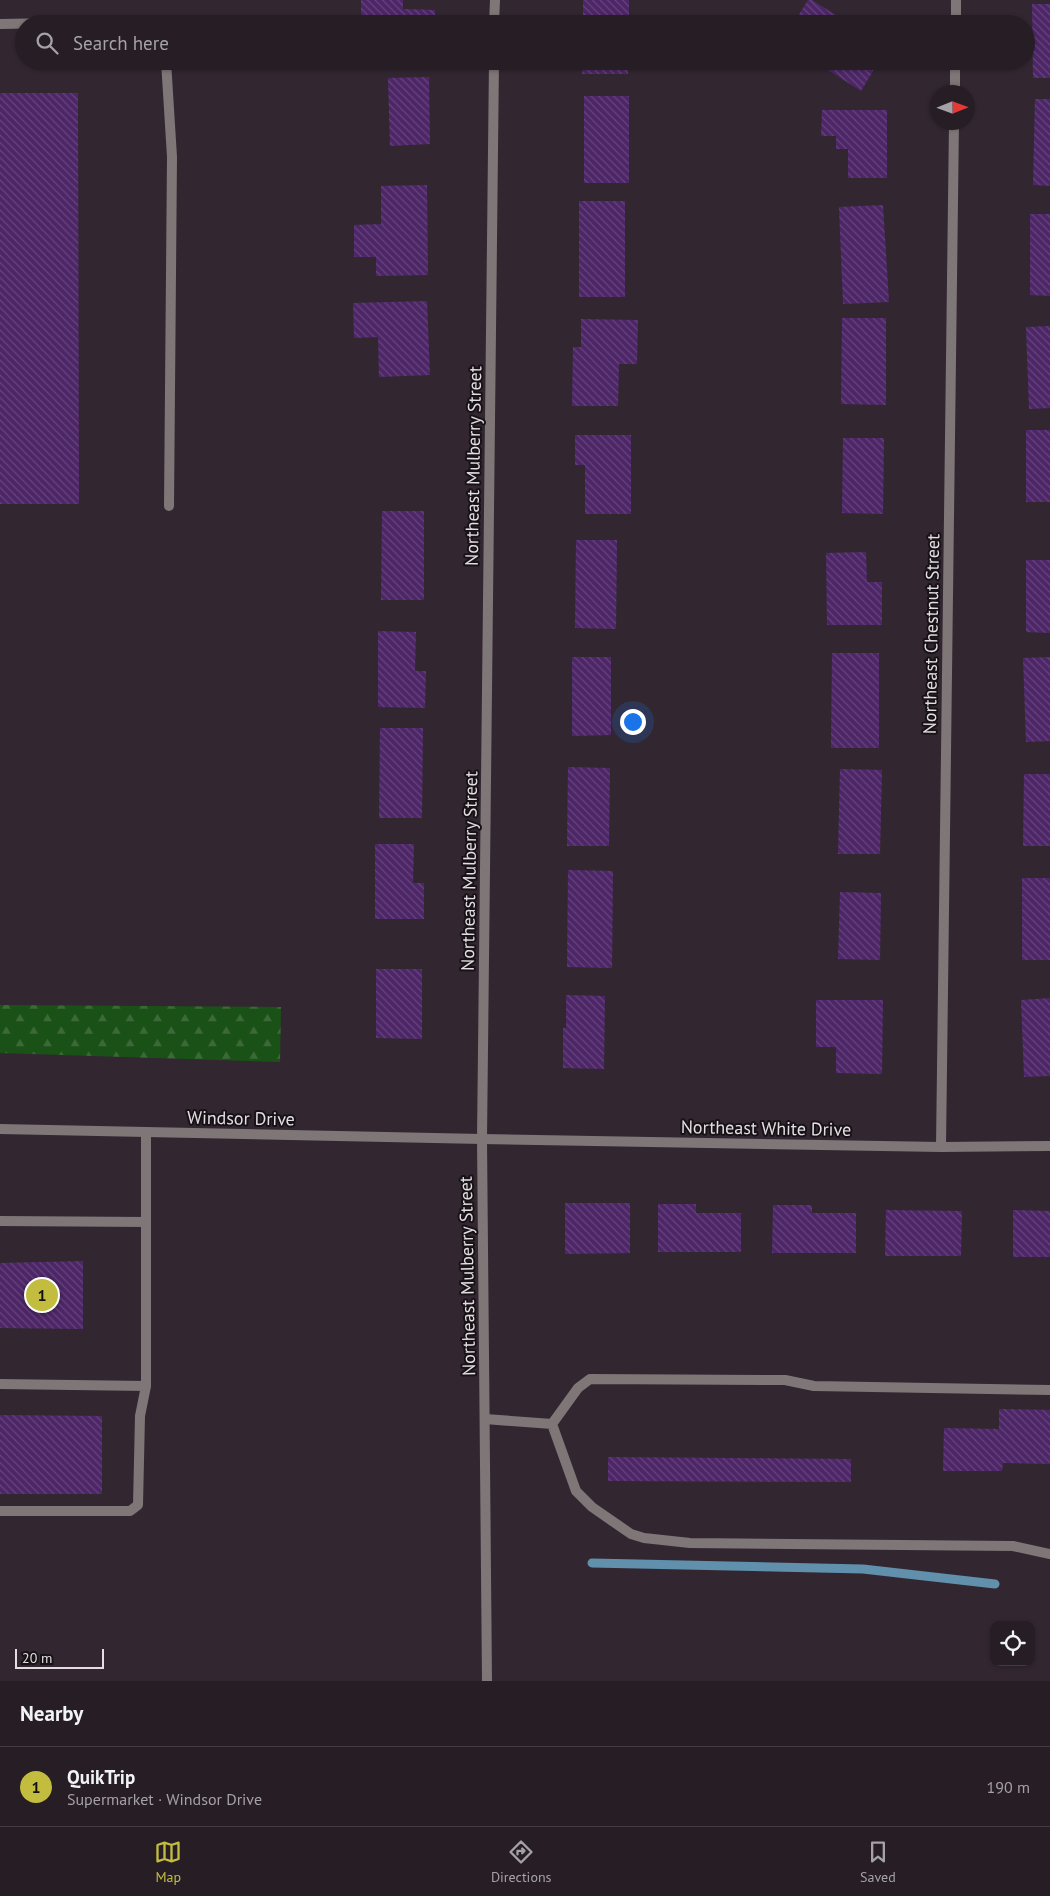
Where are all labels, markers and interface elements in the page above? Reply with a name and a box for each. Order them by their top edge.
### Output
search box [15,15,1035,70]
icon: search [33,29,61,57]
text: Search here [73,31,169,55]
north arrow [930,85,975,130]
street label: Northeast Mulberry Street [460,366,486,566]
street label: Northeast Chestnut Street [918,534,944,734]
your location [620,709,646,735]
street label: Northeast Mulberry Street [456,771,482,971]
street label: Windsor Drive [187,1106,295,1130]
street label: Northeast White Drive [681,1115,851,1141]
street label: Northeast Mulberry Street [454,1176,480,1376]
pin: 1 [26,1276,58,1314]
map controls [990,1621,1035,1666]
button: locate [990,1621,1035,1666]
scale bar [15,1646,104,1669]
text: 20 m [22,1649,52,1667]
text: Nearby [20,1700,83,1727]
text: QuikTrip [67,1765,135,1789]
text: 1 [31,1777,41,1797]
text: 190 m [987,1777,1030,1797]
text: Supermarket · Windsor Drive [67,1789,262,1809]
tab: Map [154,1838,182,1886]
tab: Directions [491,1838,551,1886]
tab: Saved [860,1838,896,1886]

